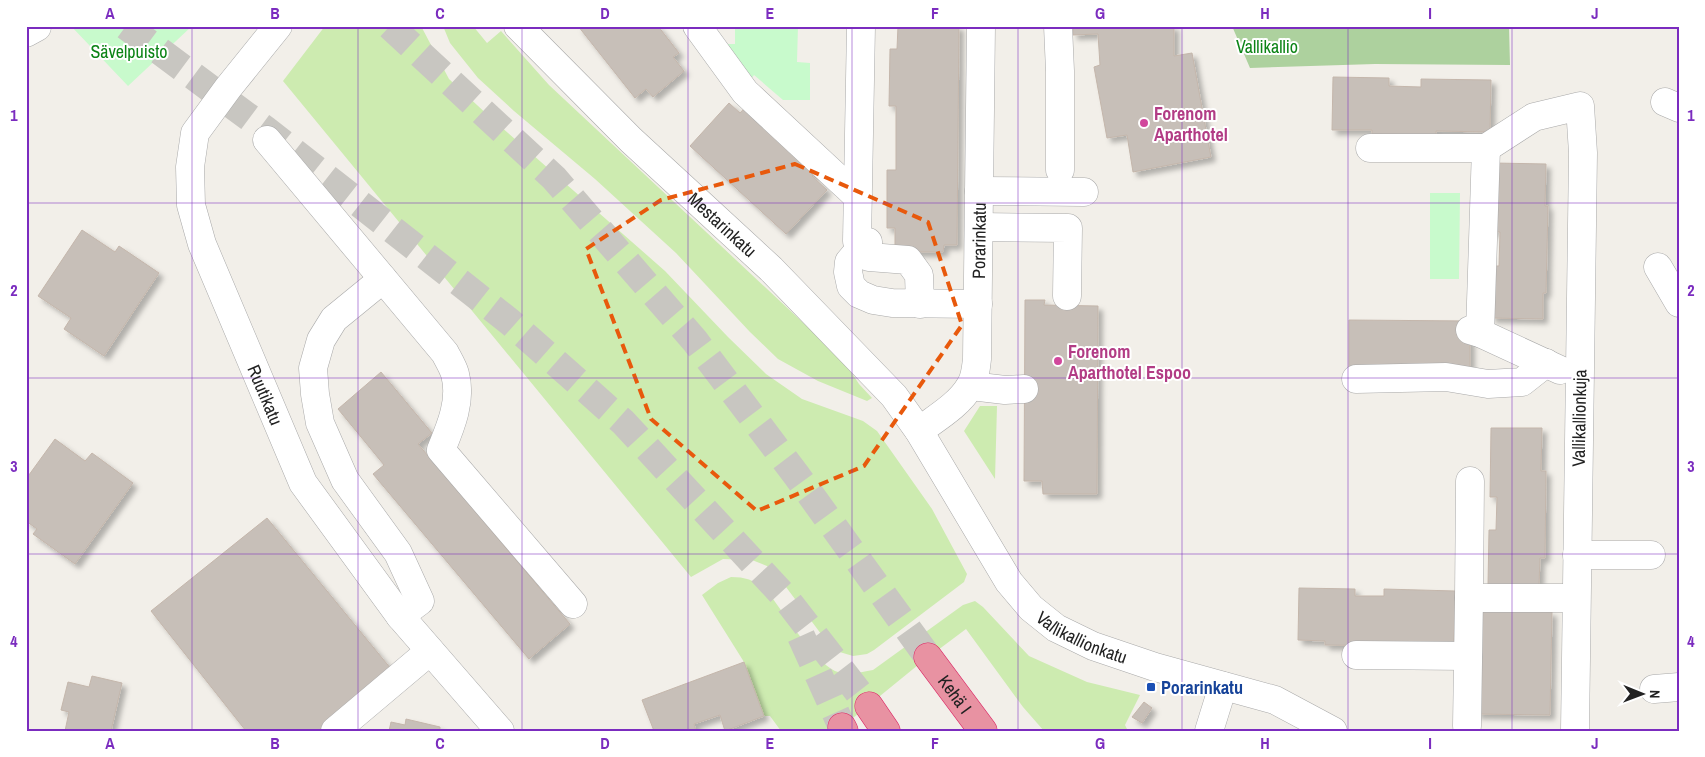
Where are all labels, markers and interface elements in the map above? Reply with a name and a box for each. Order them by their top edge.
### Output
text: A [105,2,115,24]
text: B [270,2,280,24]
text: C [435,2,445,24]
text: D [600,2,610,24]
text: E [766,2,775,24]
text: F [931,2,939,24]
text: G [1095,2,1105,24]
text: H [1260,2,1270,24]
text: I [1428,2,1432,24]
text: J [1591,2,1599,24]
park label: Vallikallio [1236,34,1298,59]
park label: Sävelpuisto [90,39,168,64]
place label: Forenom Aparthotel [1154,101,1228,147]
text: 1 [10,104,18,126]
text: 1 [1687,104,1695,126]
marker: Forenom Aparthotel [1138,117,1150,129]
street label: Mestarinkatu [683,186,762,262]
street label: Porarinkatu [965,202,991,279]
text: 2 [10,279,18,301]
text: 2 [1687,279,1695,301]
place label: Forenom Aparthotel Espoo [1068,339,1191,385]
marker: Forenom Aparthotel Espoo [1052,355,1064,367]
street label: Ruutikatu [242,361,290,429]
street label: Vallikallionkuja [1566,369,1592,467]
text: 3 [10,455,18,477]
text: 3 [1687,455,1695,477]
street label: Vallikallionkatu [1031,605,1131,669]
text: 4 [10,630,18,652]
text: 4 [1687,630,1695,652]
street label: Kehä I [933,669,978,719]
north arrow [1618,670,1668,720]
place label: Porarinkatu [1161,675,1243,700]
marker: Porarinkatu [1145,681,1157,693]
text: N [1646,690,1664,699]
text: A [105,732,115,754]
text: B [270,732,280,754]
text: C [435,732,445,754]
text: D [600,732,610,754]
text: E [766,732,775,754]
text: F [931,732,939,754]
text: G [1095,732,1105,754]
text: H [1260,732,1270,754]
text: I [1428,732,1432,754]
text: J [1591,732,1599,754]

